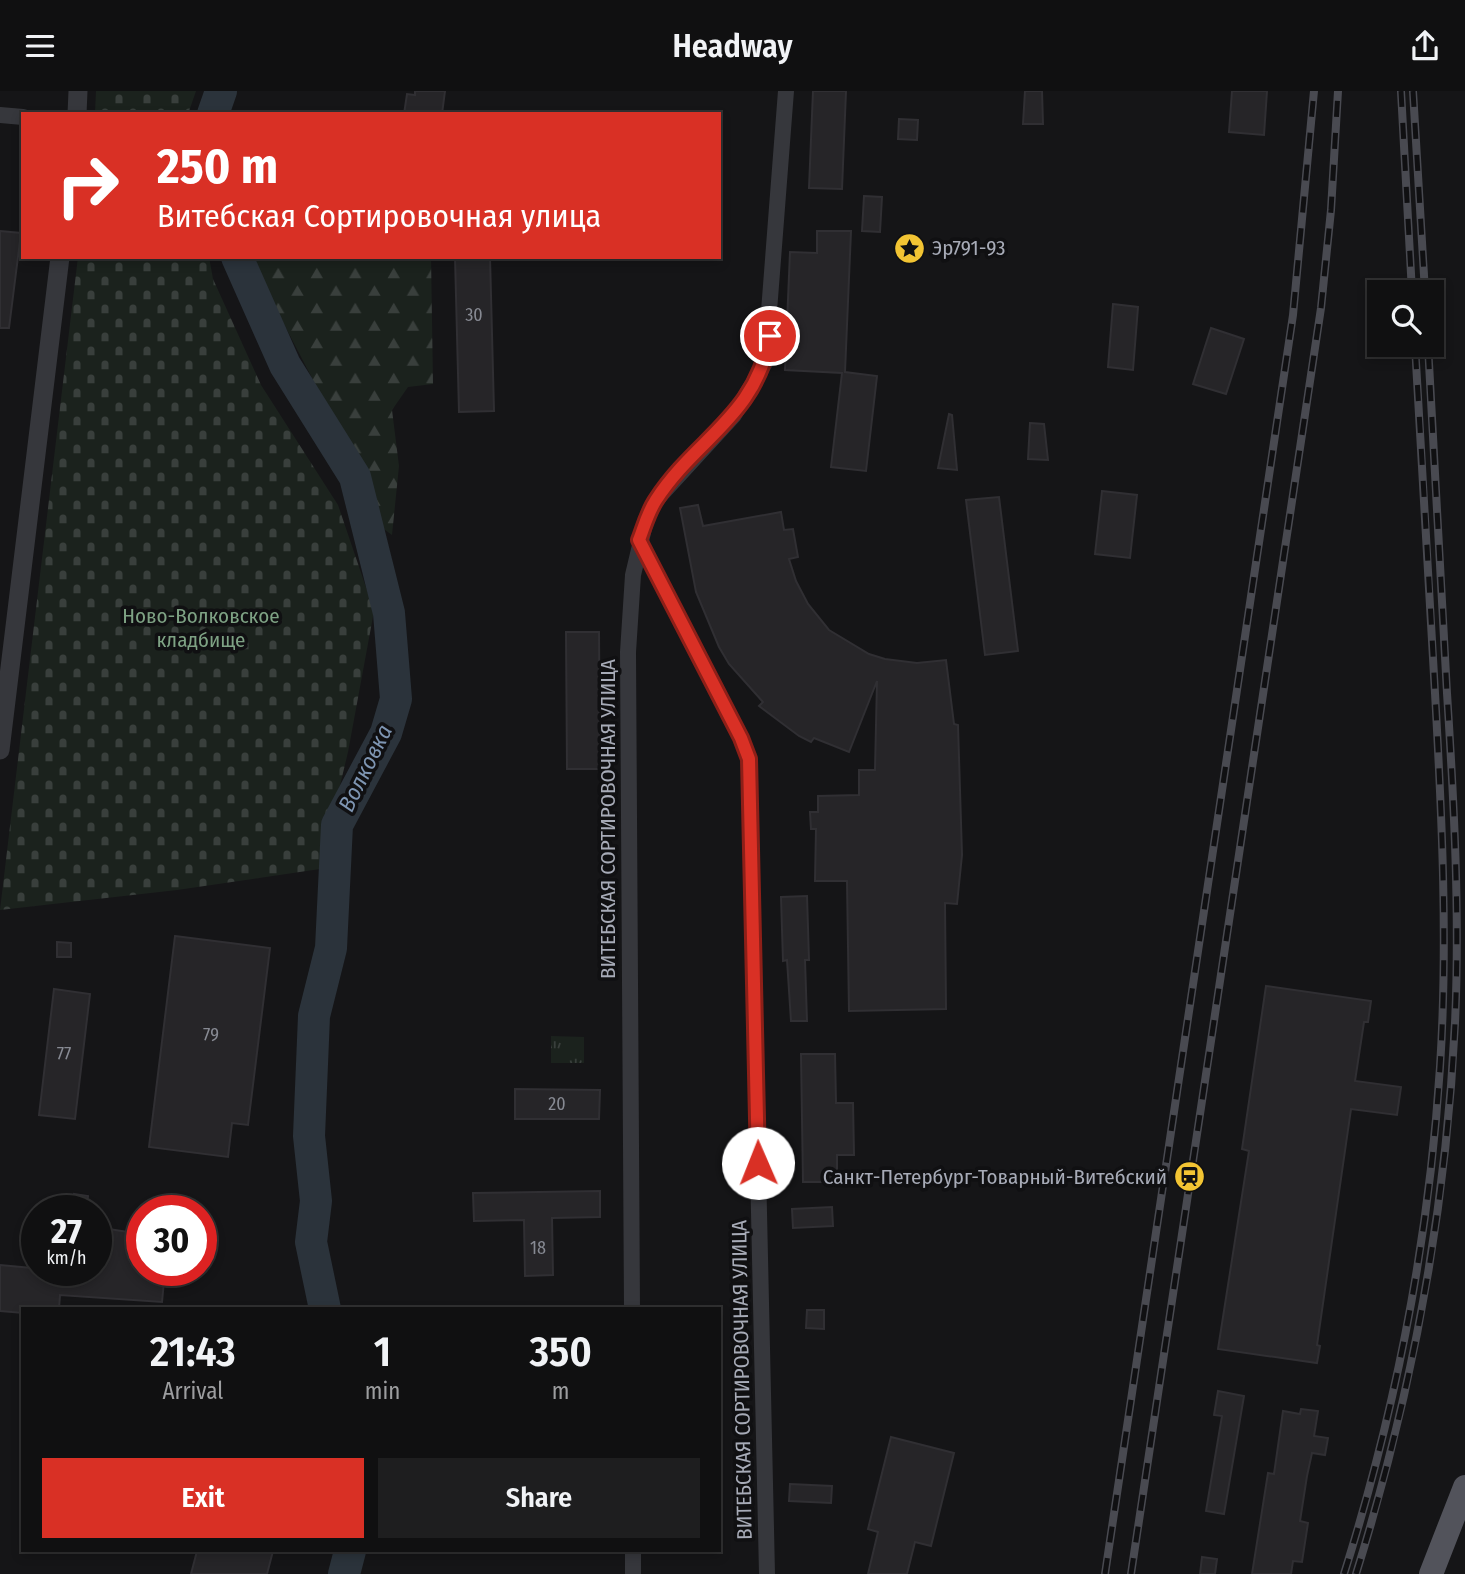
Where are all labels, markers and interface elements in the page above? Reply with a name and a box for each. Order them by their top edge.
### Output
icon: menu [21,27,59,65]
text: Headway [672,27,793,65]
icon: share [1406,27,1444,65]
text: 250 m [157,137,278,196]
icon: right [42,140,133,231]
text: Витебская Сортировочная улица [157,197,601,235]
place icon: Эр791-93 [892,231,926,265]
place label: Эр791-93 [932,235,1006,261]
map controls [1367,280,1444,357]
button: search [1367,280,1444,357]
house number: 30 [465,304,483,326]
pin [740,306,800,366]
icon: arrive [751,317,789,355]
park label: Ново-Волковское кладбище [122,603,280,653]
street label: ВИТЕБСКАЯ СОРТИРОВОЧНАЯ УЛИЦА [595,659,621,979]
water label: Волковка [332,720,398,816]
house number: 79 [203,1024,219,1046]
house number: 77 [57,1043,71,1065]
house number: 20 [548,1093,566,1115]
position arrow [721,1126,795,1200]
station icon: Санкт-Петербург-Товарный-Витебский [1173,1160,1207,1194]
place label: Санкт-Петербург-Товарный-Витебский [823,1164,1167,1190]
speed limit sign: 30 [126,1195,217,1286]
text: 27 [51,1210,82,1252]
street label: ВИТЕБСКАЯ СОРТИРОВОЧНАЯ УЛИЦА [726,1220,758,1540]
house number: 18 [530,1237,546,1259]
text: km/h [46,1247,87,1269]
text: 21:43 [150,1327,236,1377]
text: 1 [374,1327,391,1377]
text: 350 [529,1327,592,1377]
text: Arrival [162,1377,223,1405]
text: min [365,1377,400,1405]
text: m [552,1377,570,1405]
button: Exit [42,1458,364,1538]
button: Share [378,1458,700,1538]

